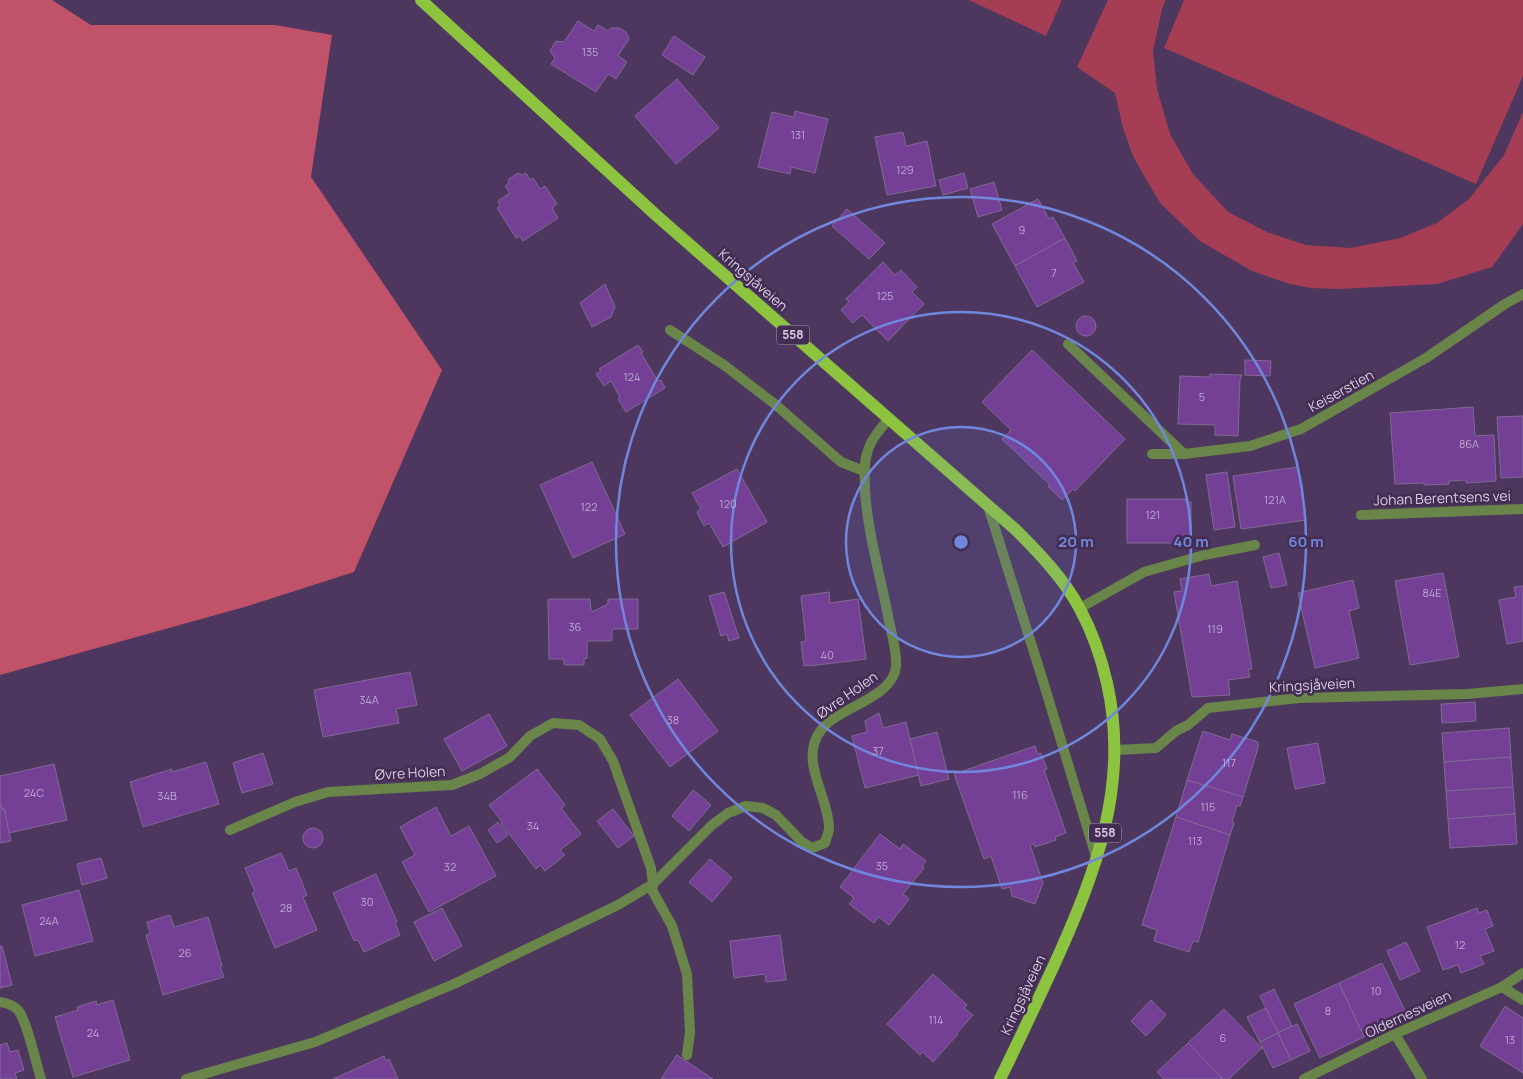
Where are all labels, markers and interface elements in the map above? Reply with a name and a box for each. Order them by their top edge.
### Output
house number: 135 [582,44,598,59]
house number: 131 [791,127,805,142]
house number: 129 [896,162,914,177]
house number: 9 [1019,222,1026,237]
street label: Kringsjåveien [715,244,792,315]
house number: 7 [1051,265,1057,280]
house number: 125 [877,288,893,303]
road number: 558 [777,326,809,344]
street label: Keiserstien [1305,365,1377,416]
house number: 124 [624,369,640,384]
house number: 5 [1199,389,1205,404]
house number: 86A [1459,436,1479,451]
street label: Johan Berentsens vei [1373,486,1511,509]
house number: 121A [1264,492,1286,507]
house number: 120 [719,496,737,511]
house number: 122 [581,499,597,514]
house number: 121 [1146,507,1160,522]
text: 20 m [1058,531,1094,552]
text: 40 m [1173,531,1209,552]
text: 60 m [1288,531,1324,552]
centre of rings [952,533,970,551]
house number: 84E [1422,585,1442,600]
house number: 36 [569,619,582,634]
house number: 119 [1207,621,1223,636]
house number: 40 [820,647,834,662]
street label: Øvre Holen [812,667,881,723]
street label: Kringsjåveien [1268,673,1355,696]
house number: 34A [359,692,379,707]
house number: 38 [667,712,679,727]
house number: 37 [872,743,884,758]
house number: 117 [1222,755,1236,770]
street label: Øvre Holen [374,761,446,784]
house number: 24C [24,785,44,800]
house number: 116 [1012,787,1028,802]
house number: 34B [157,788,177,803]
house number: 115 [1201,799,1215,814]
house number: 34 [527,818,539,833]
road number: 558 [1089,824,1121,842]
house number: 113 [1188,833,1202,848]
house number: 35 [876,858,888,873]
house number: 32 [444,859,456,874]
house number: 30 [361,894,373,909]
house number: 28 [280,900,292,915]
house number: 24A [39,913,59,928]
house number: 12 [1455,937,1465,952]
house number: 26 [178,945,192,960]
street label: Kringsjåveien [996,952,1049,1038]
house number: 10 [1370,983,1382,998]
street label: Oldernesveien [1362,985,1454,1042]
house number: 8 [1325,1003,1331,1018]
house number: 114 [928,1012,944,1027]
house number: 24 [87,1025,99,1040]
house number: 6 [1220,1030,1227,1045]
house number: 13 [1505,1032,1515,1047]

